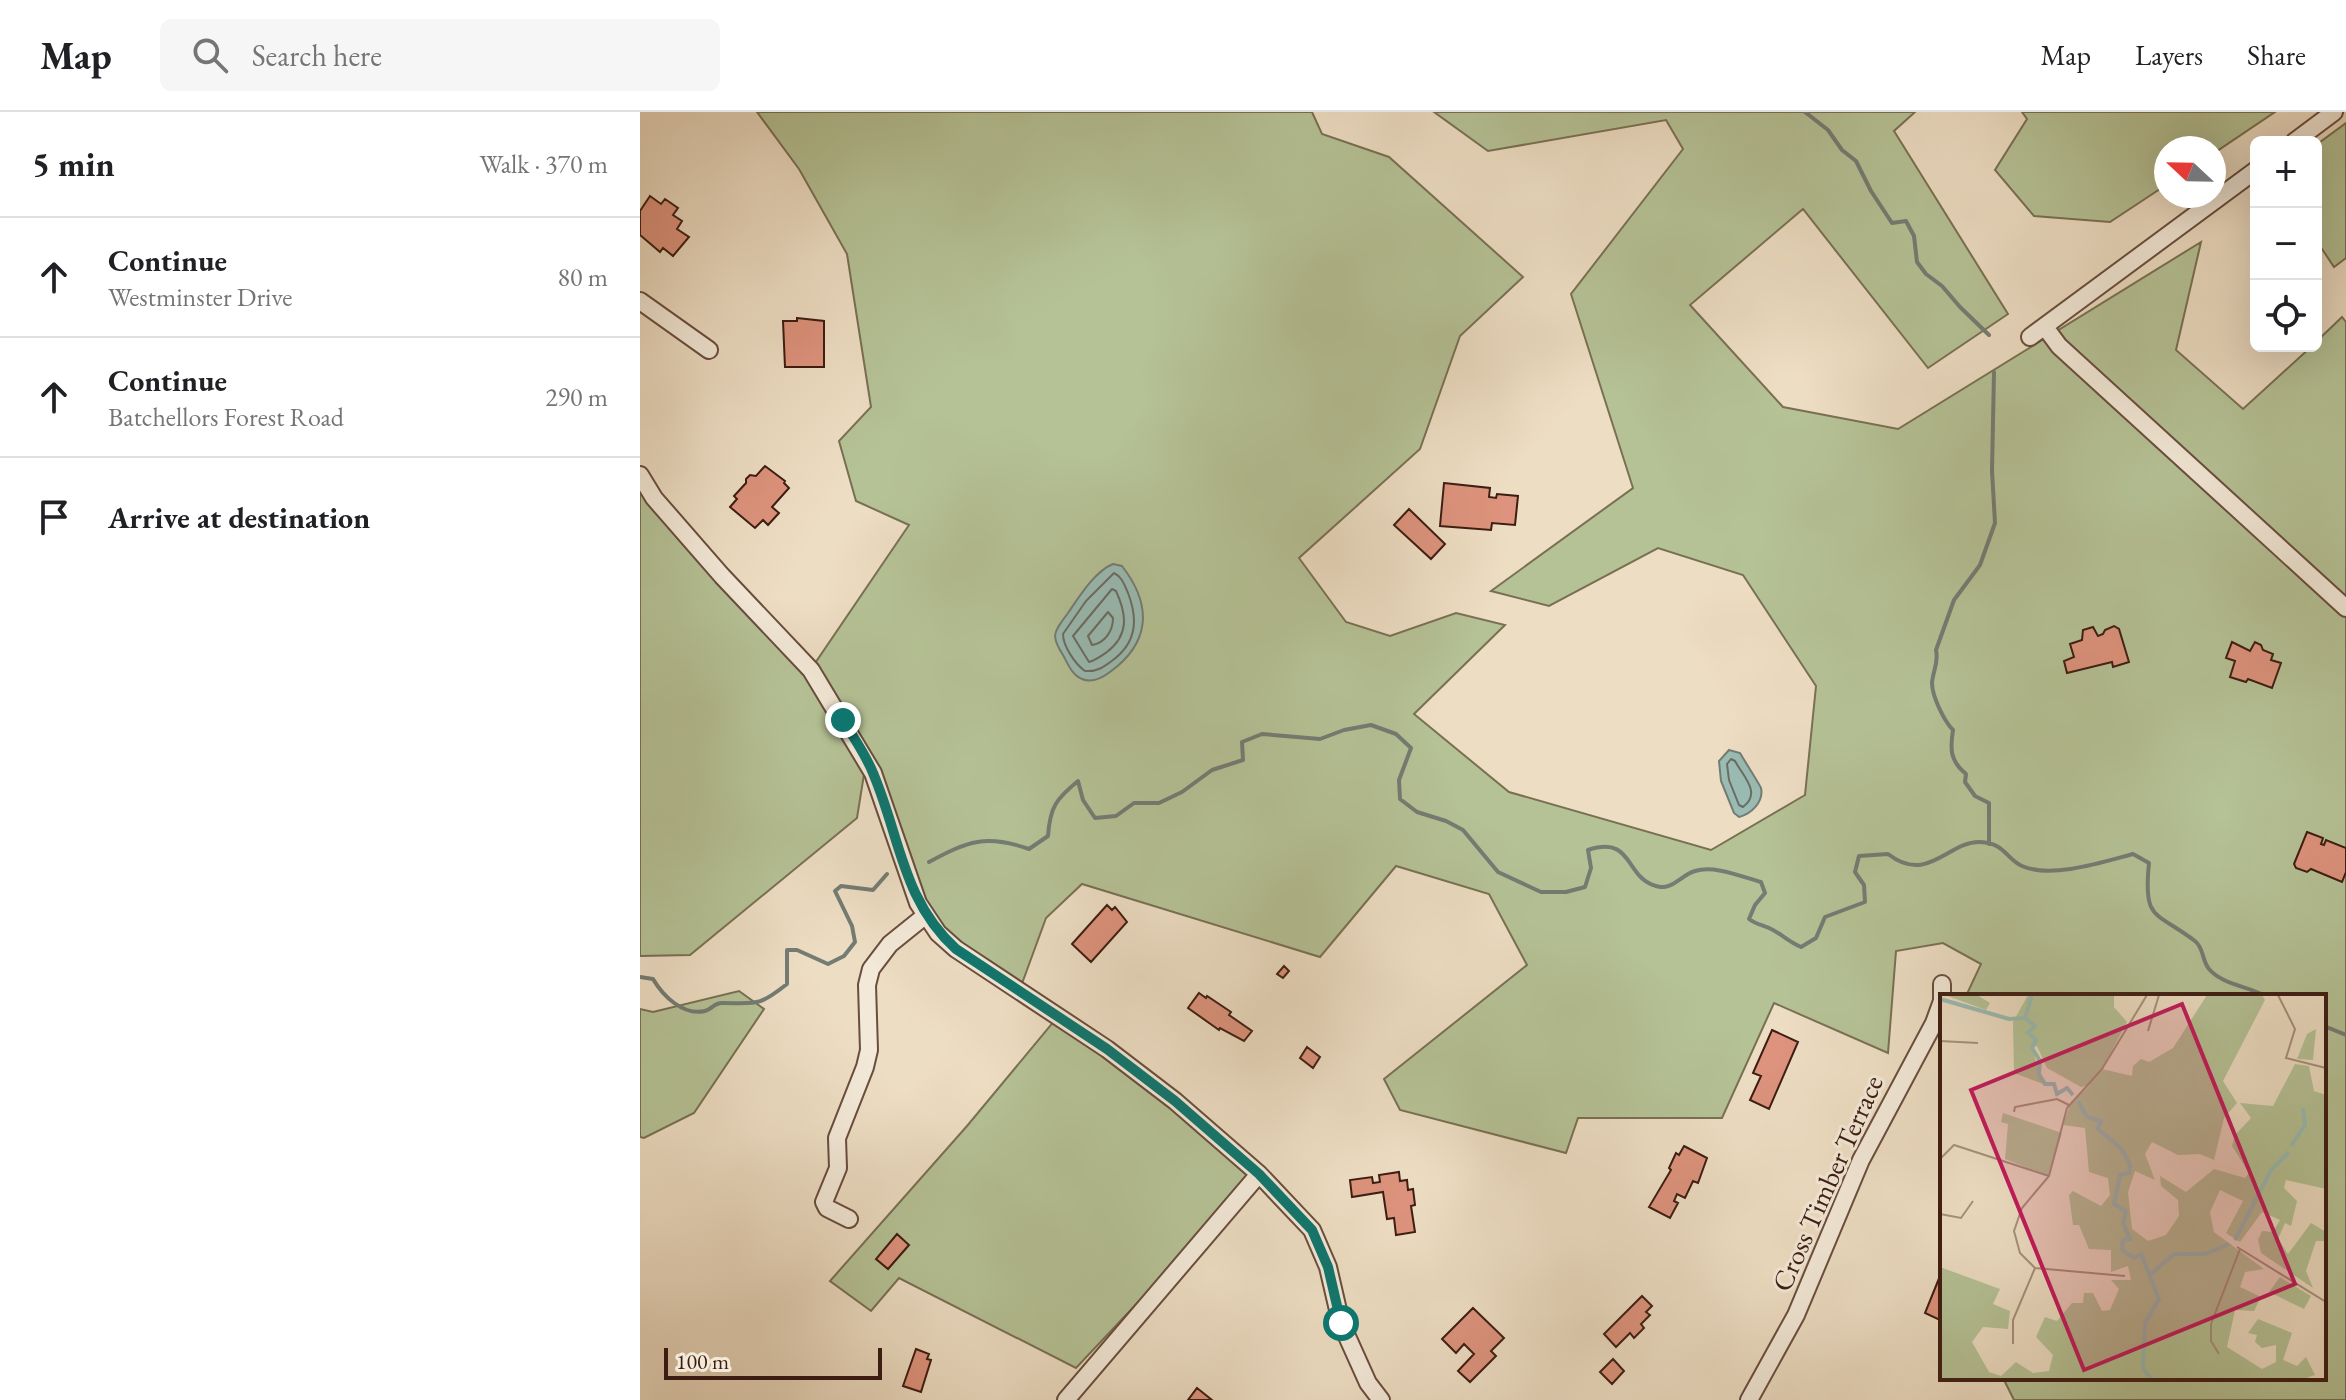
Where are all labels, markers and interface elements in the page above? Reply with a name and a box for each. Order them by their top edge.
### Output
search box [160,19,720,91]
text: Map [40,31,112,80]
icon: search [188,33,232,77]
text: Search here [252,36,382,75]
text: Map [2041,37,2091,73]
text: Layers [2135,37,2203,73]
text: Share [2247,37,2306,73]
north arrow [2154,136,2226,208]
map controls [2250,136,2322,352]
button: + [2250,136,2322,208]
text: 5 min [32,142,115,186]
text: Walk · 370 m [480,147,608,181]
button: − [2250,208,2322,280]
text: Continue [108,241,227,280]
icon: ahead [32,255,76,299]
text: 80 m [558,260,608,294]
text: Westminster Drive [108,280,292,314]
button: locate [2250,280,2322,352]
text: Continue [108,361,227,400]
icon: ahead [32,375,76,419]
text: 290 m [545,380,608,414]
text: Batchellors Forest Road [108,400,344,434]
icon: arrive [32,495,76,539]
text: Arrive at destination [108,498,370,537]
route end [825,702,861,738]
inset map [1940,994,2326,1380]
street label: Cross Timber Terrace [1763,1069,1891,1297]
route start [1323,1305,1359,1341]
scale bar [664,1344,882,1380]
text: 100 m [676,1347,729,1376]

